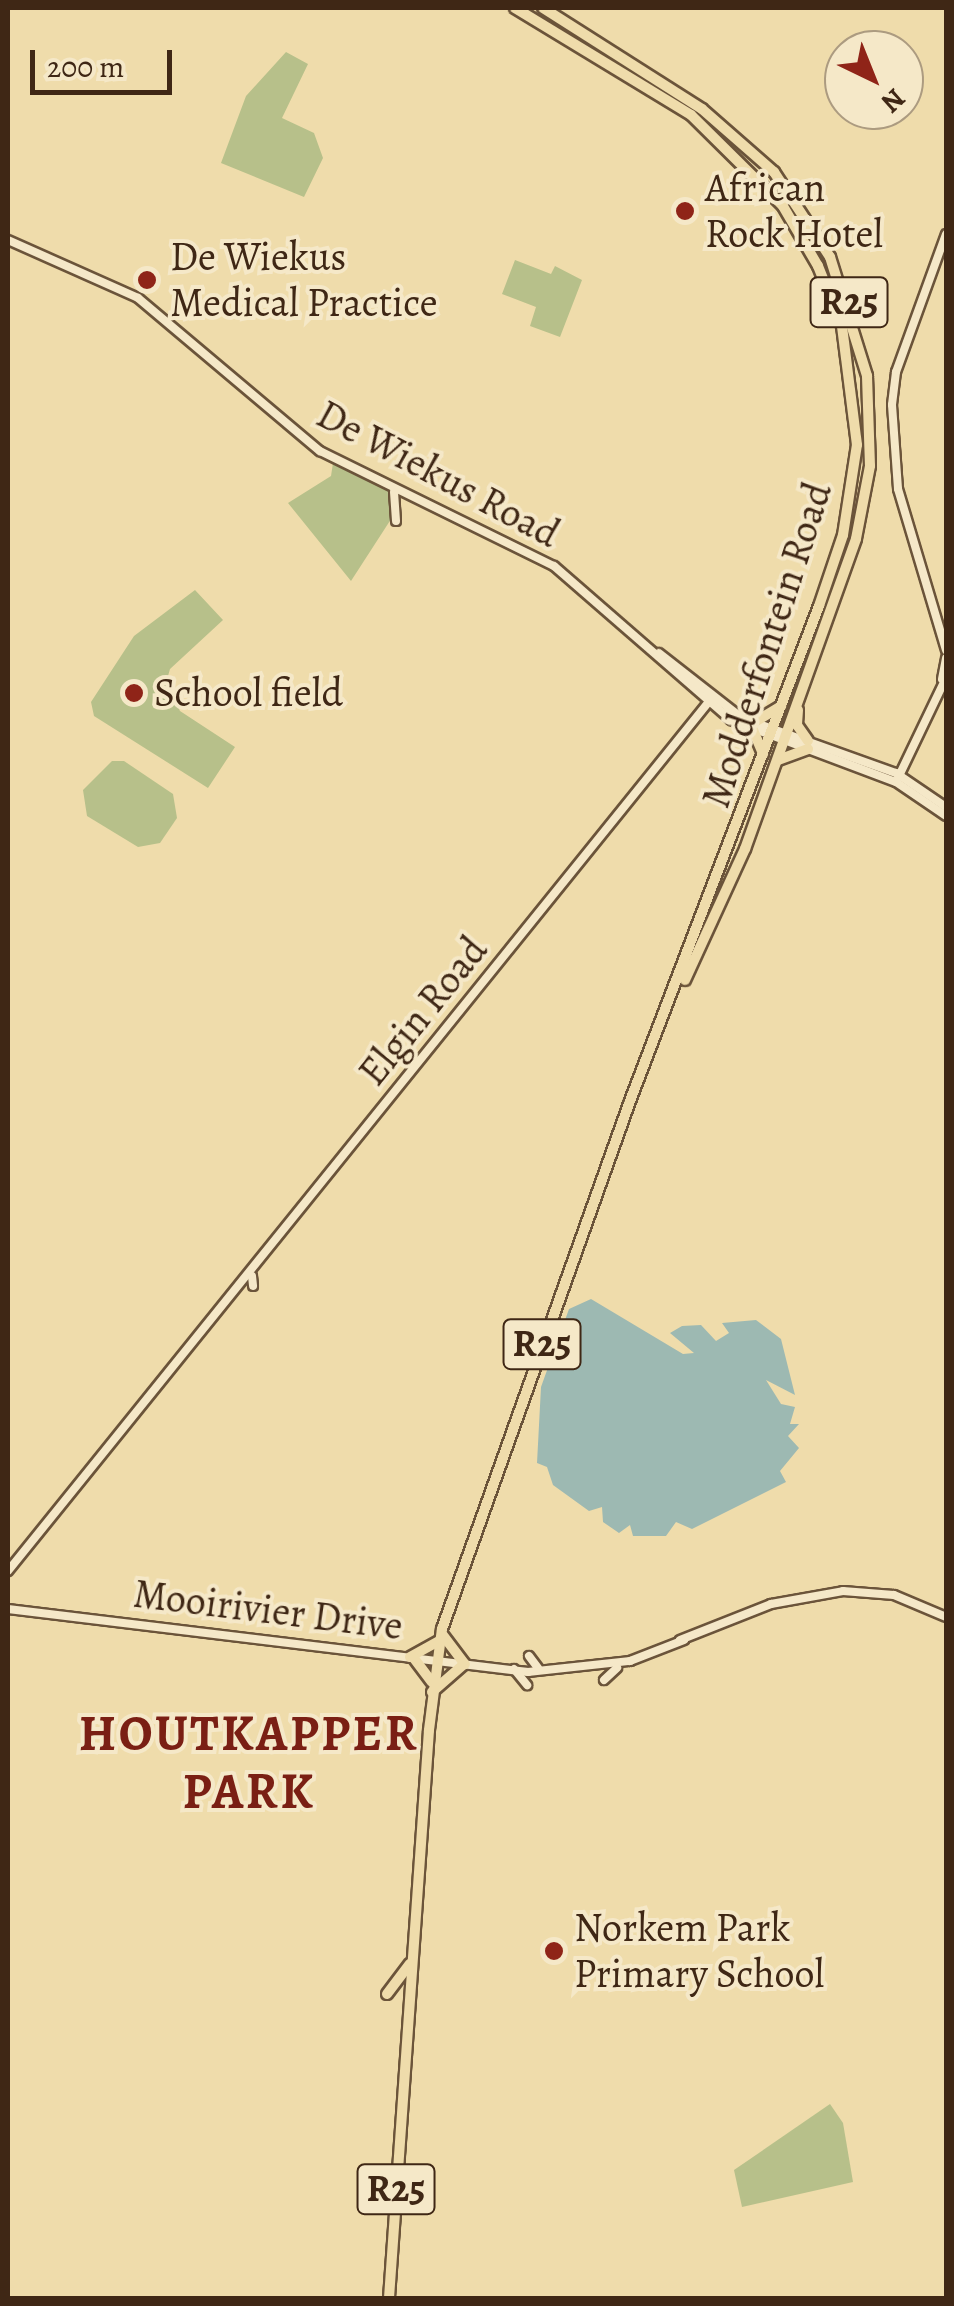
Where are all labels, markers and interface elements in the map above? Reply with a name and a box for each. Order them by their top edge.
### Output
scale bar [35,30,178,92]
north arrow [824,30,924,130]
text: 200 m [47,47,124,87]
text: N [873,80,914,121]
place label: African Rock Hotel [705,164,883,258]
marker: African Rock Hotel [674,200,696,222]
place label: De Wiekus Medical Practice [170,233,438,327]
marker: De Wiekus Medical Practice [134,267,160,293]
road number: R25 [809,269,889,335]
street label: De Wiekus Road [309,390,567,558]
street label: Modderfontein Road [692,476,842,814]
place label: School field [154,669,343,717]
marker: School field [123,682,145,704]
street label: Elgin Road [348,927,498,1095]
road number: R25 [502,1311,582,1377]
street label: Mooirivier Drive [131,1570,405,1650]
district label: HOUTKAPPER PARK [79,1703,419,1820]
place label: Norkem Park Primary School [574,1904,824,1998]
marker: Norkem Park Primary School [543,1940,565,1962]
road number: R25 [356,2156,436,2222]

